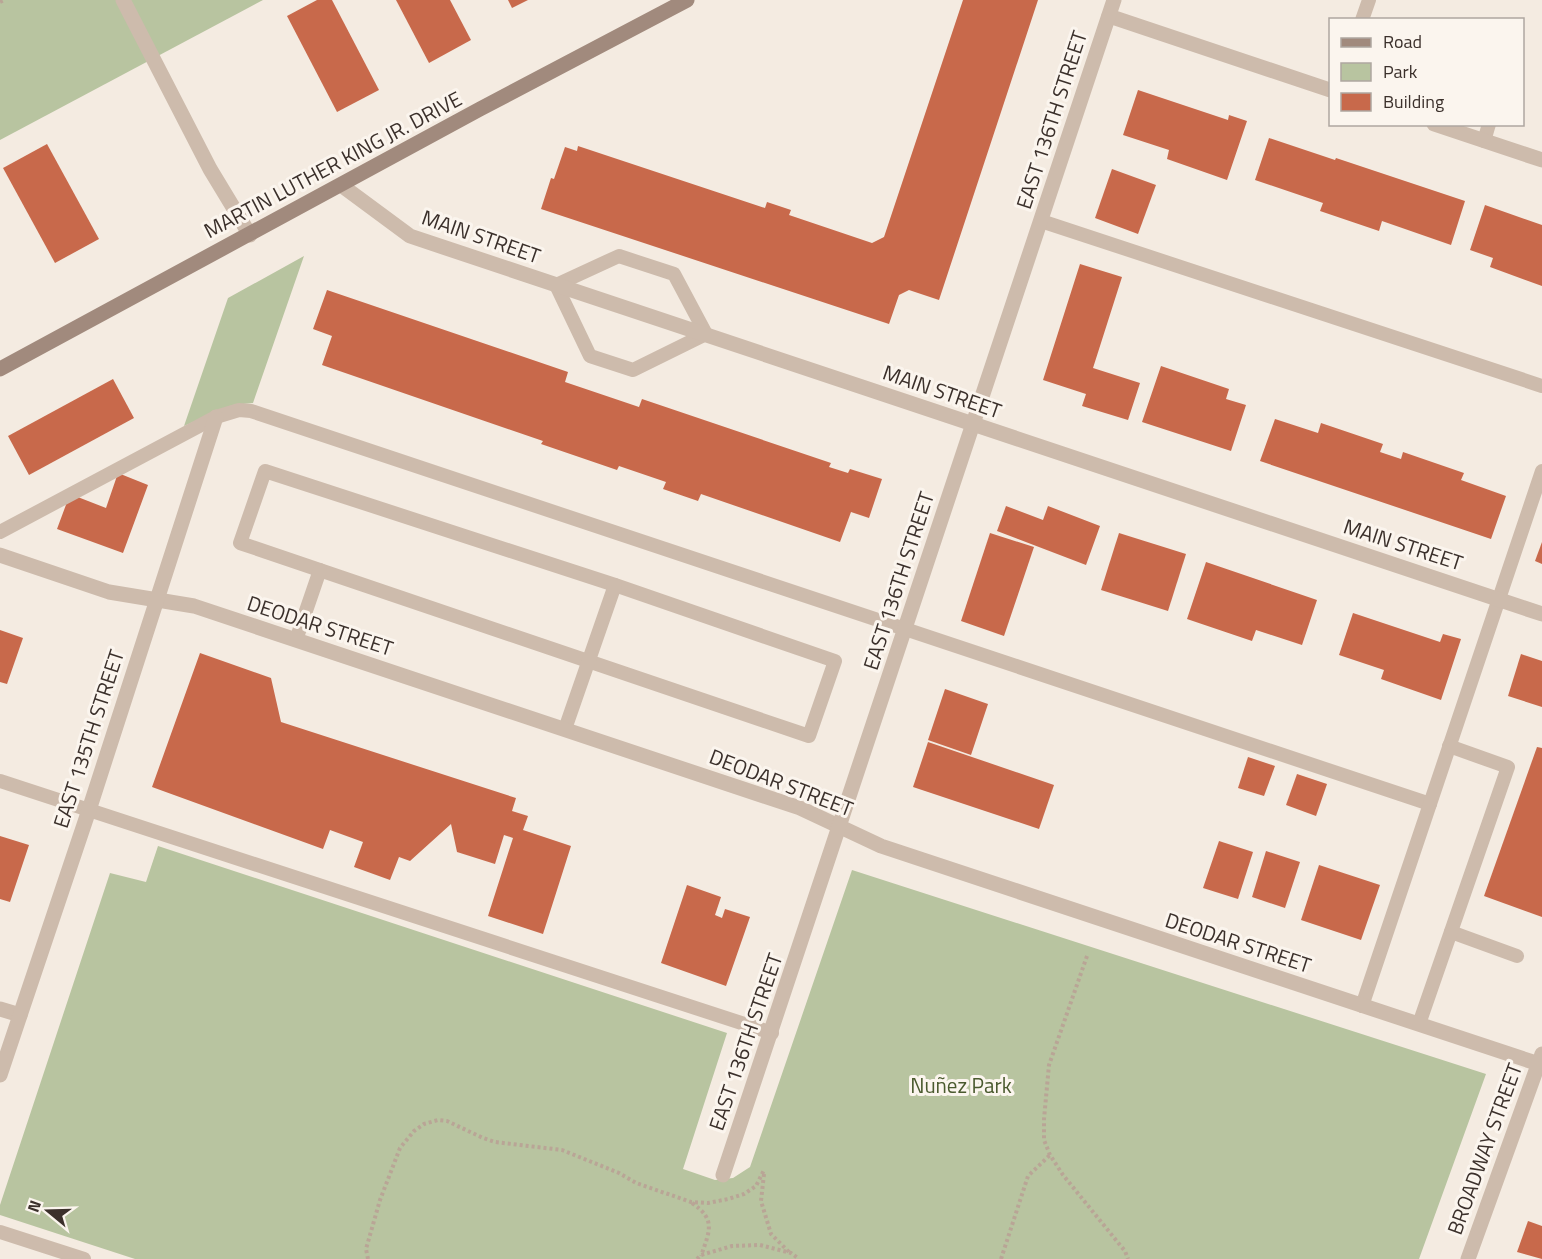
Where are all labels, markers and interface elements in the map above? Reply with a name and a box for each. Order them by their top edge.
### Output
legend [1329,18,1524,126]
street label: EAST 136TH STREET [1007,26,1095,213]
text: Road [1383,28,1422,55]
text: Park [1383,58,1418,85]
street label: MARTIN LUTHER KING JR. DRIVE [198,82,467,246]
text: Building [1383,88,1444,115]
street label: MAIN STREET [418,201,545,271]
street label: MAIN STREET [879,356,1006,426]
street label: EAST 136TH STREET [854,487,942,674]
street label: MAIN STREET [1340,510,1467,578]
street label: DEODAR STREET [243,586,397,664]
street label: EAST 135TH STREET [44,645,132,832]
street label: DEODAR STREET [705,740,858,824]
street label: DEODAR STREET [1161,903,1315,981]
street label: EAST 136TH STREET [700,949,790,1135]
street label: BROADWAY STREET [1438,1058,1530,1239]
park label: Nuñez Park [910,1069,1012,1101]
north arrow [18,1181,78,1241]
text: N [21,1197,47,1215]

